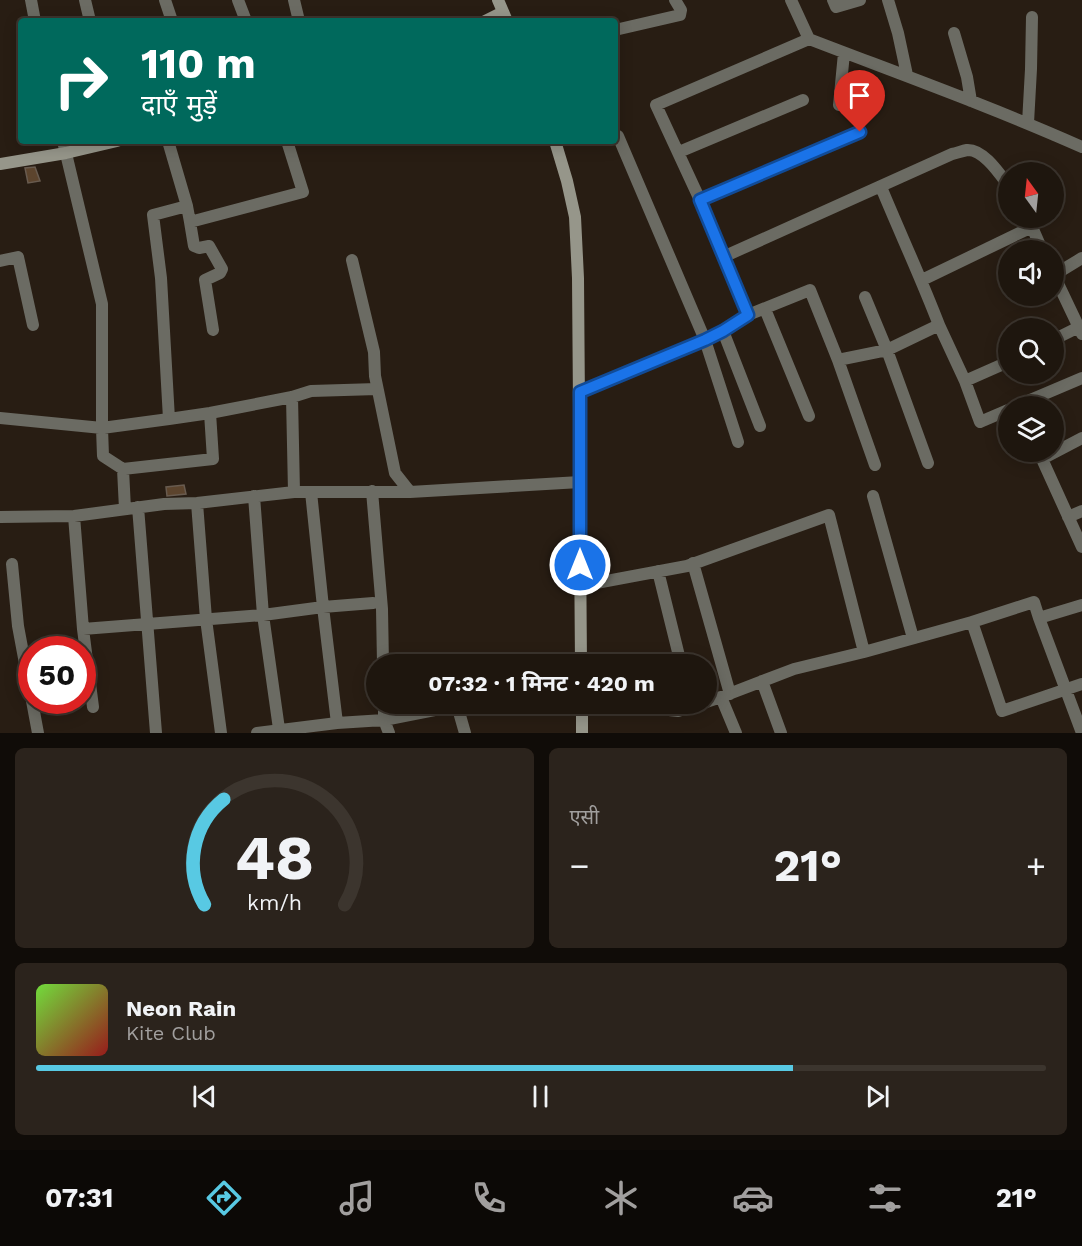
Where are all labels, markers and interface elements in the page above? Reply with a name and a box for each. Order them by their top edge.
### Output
text: 110 m [141,39,256,88]
icon: right [42,42,120,120]
pin [834,70,885,132]
icon: arrive [843,79,876,112]
text: दाएँ मुड़ें [141,89,217,121]
north arrow [998,162,1064,228]
map controls [998,162,1064,462]
button: sound [998,240,1064,306]
button: search [998,318,1064,384]
button: layers [998,396,1064,462]
position arrow [548,533,612,597]
speed limit sign: 50 [18,636,96,714]
text: 07:32 · 1 मिनट · 420 m [428,671,655,696]
text: एसी [570,805,599,829]
text: 48 [235,821,314,894]
text: 21° [774,839,842,892]
text: − [570,846,589,885]
text: + [1026,846,1046,885]
text: km/h [247,890,302,915]
text: Neon Rain [126,996,236,1021]
text: Kite Club [126,1021,216,1045]
icon: previous [188,1080,221,1113]
icon: pause [524,1080,557,1113]
icon: next [861,1080,894,1113]
icon: directions [203,1177,245,1219]
icon: music [336,1177,378,1219]
icon: phone [468,1177,510,1219]
icon: climate [600,1177,642,1219]
icon: car [732,1177,774,1219]
icon: filters [864,1177,906,1219]
text: 07:31 [45,1182,113,1214]
text: 21° [996,1182,1037,1214]

